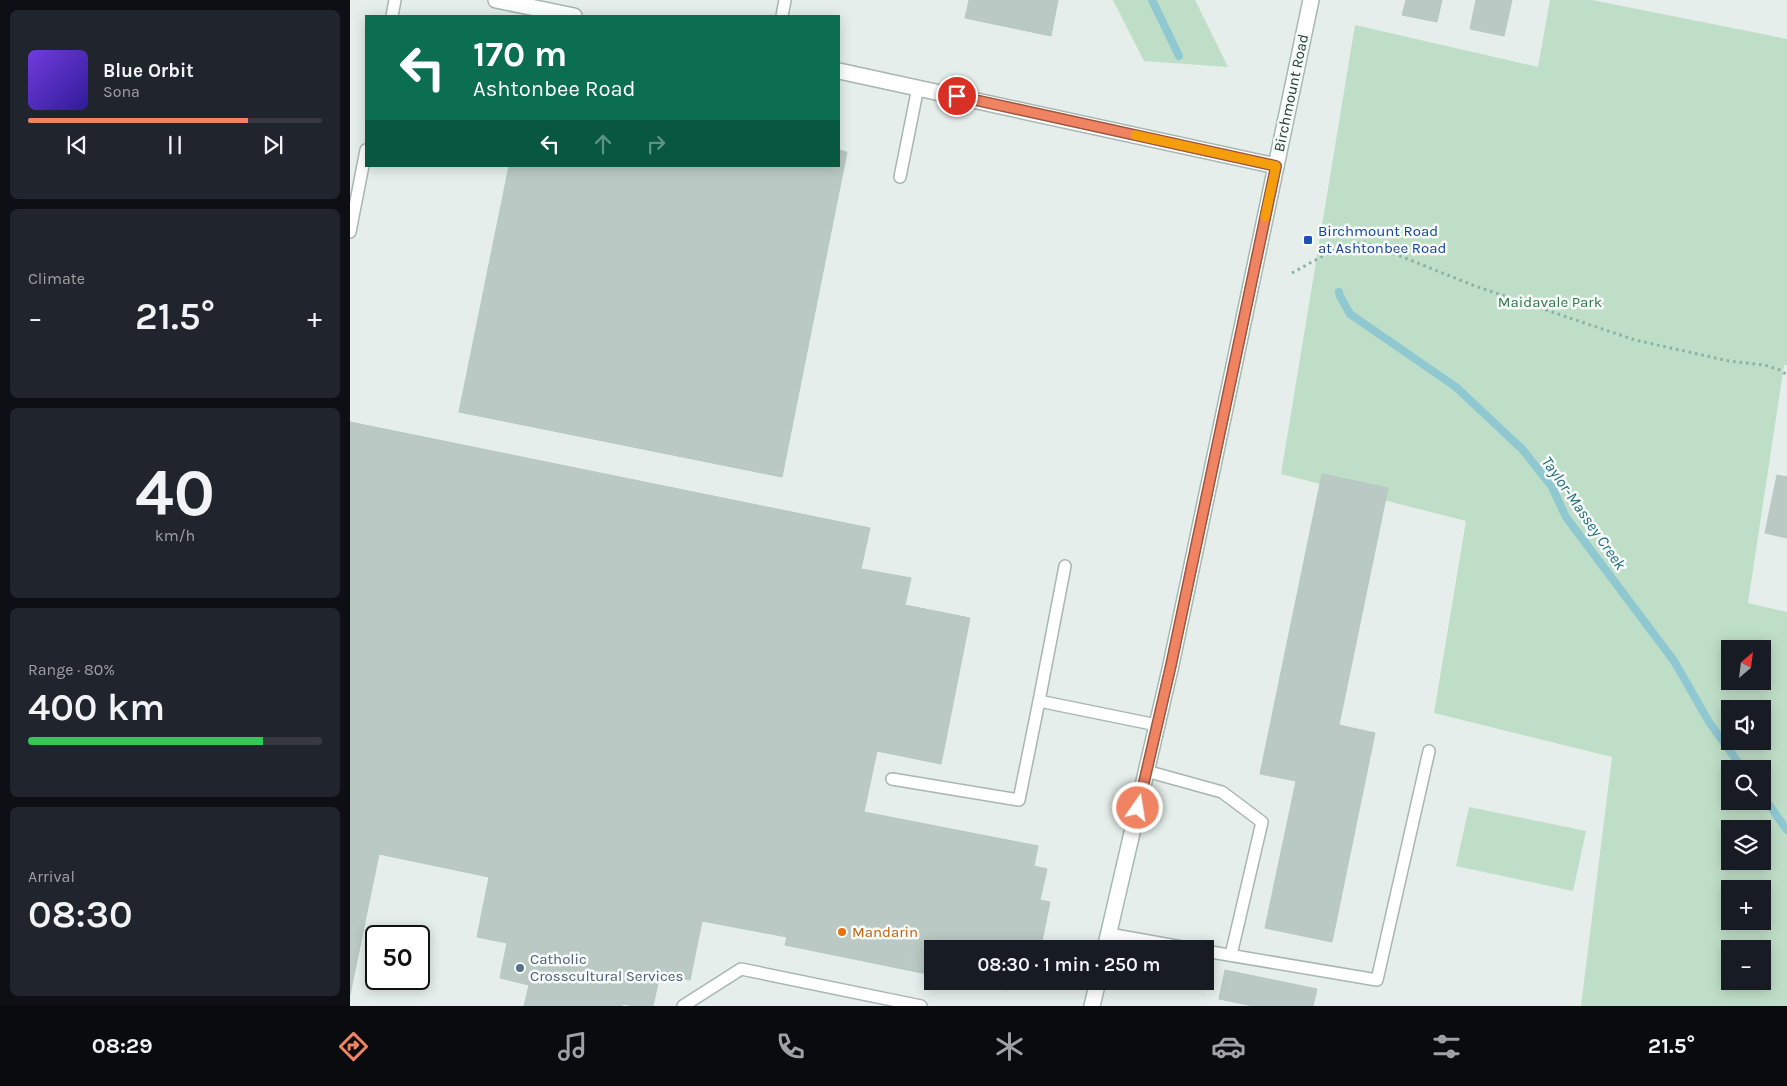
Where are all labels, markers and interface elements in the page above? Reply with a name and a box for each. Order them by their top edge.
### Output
street label: Birchmount Road [1270,32,1312,154]
text: 170 m [473,34,567,75]
icon: left [390,35,455,100]
text: Blue Orbit [103,60,194,82]
pin [936,75,978,117]
text: Ashtonbee Road [473,76,636,102]
text: Sona [103,82,140,101]
icon: arrive [943,82,971,110]
icon: left [536,130,564,158]
icon: ahead [589,130,617,158]
icon: right [642,130,670,158]
icon: previous [63,131,91,159]
icon: pause [161,131,189,159]
icon: next [259,131,287,159]
place label: Birchmount Road at Ashtonbee Road [1318,222,1446,257]
marker: Birchmount Road at Ashtonbee Road [1302,234,1314,246]
text: Climate [28,269,85,288]
park label: Maidavale Park [1498,293,1602,311]
text: 21.5° [135,294,215,339]
text: − [28,301,43,334]
text: + [307,301,322,334]
water label: Taylor-Massey Creek [1538,453,1631,574]
text: 40 [135,455,215,531]
text: km/h [155,526,195,545]
north arrow [1721,640,1771,690]
map controls [1721,640,1771,990]
text: Range · 80% [28,660,115,679]
text: 400 km [28,685,165,730]
button: sound [1721,700,1771,750]
button: search [1721,760,1771,810]
position arrow [1111,781,1163,833]
button: layers [1721,820,1771,870]
text: Arrival [28,867,75,886]
button: + [1721,880,1771,930]
text: 08:30 [28,892,133,937]
place label: Mandarin [852,923,918,941]
speed limit sign: 50 [365,925,430,990]
marker: Mandarin [836,926,848,938]
button: − [1721,940,1771,990]
place label: Catholic Crosscultural Services [530,950,683,985]
text: 08:30 · 1 min · 250 m [978,954,1161,976]
marker: Catholic Crosscultural Services [514,962,526,974]
icon: directions [336,1029,371,1064]
icon: music [555,1029,590,1064]
icon: phone [773,1029,808,1064]
icon: climate [992,1029,1027,1064]
icon: car [1211,1029,1246,1064]
icon: filters [1429,1029,1464,1064]
text: 08:29 [92,1033,153,1059]
text: 21.5° [1648,1033,1695,1059]

